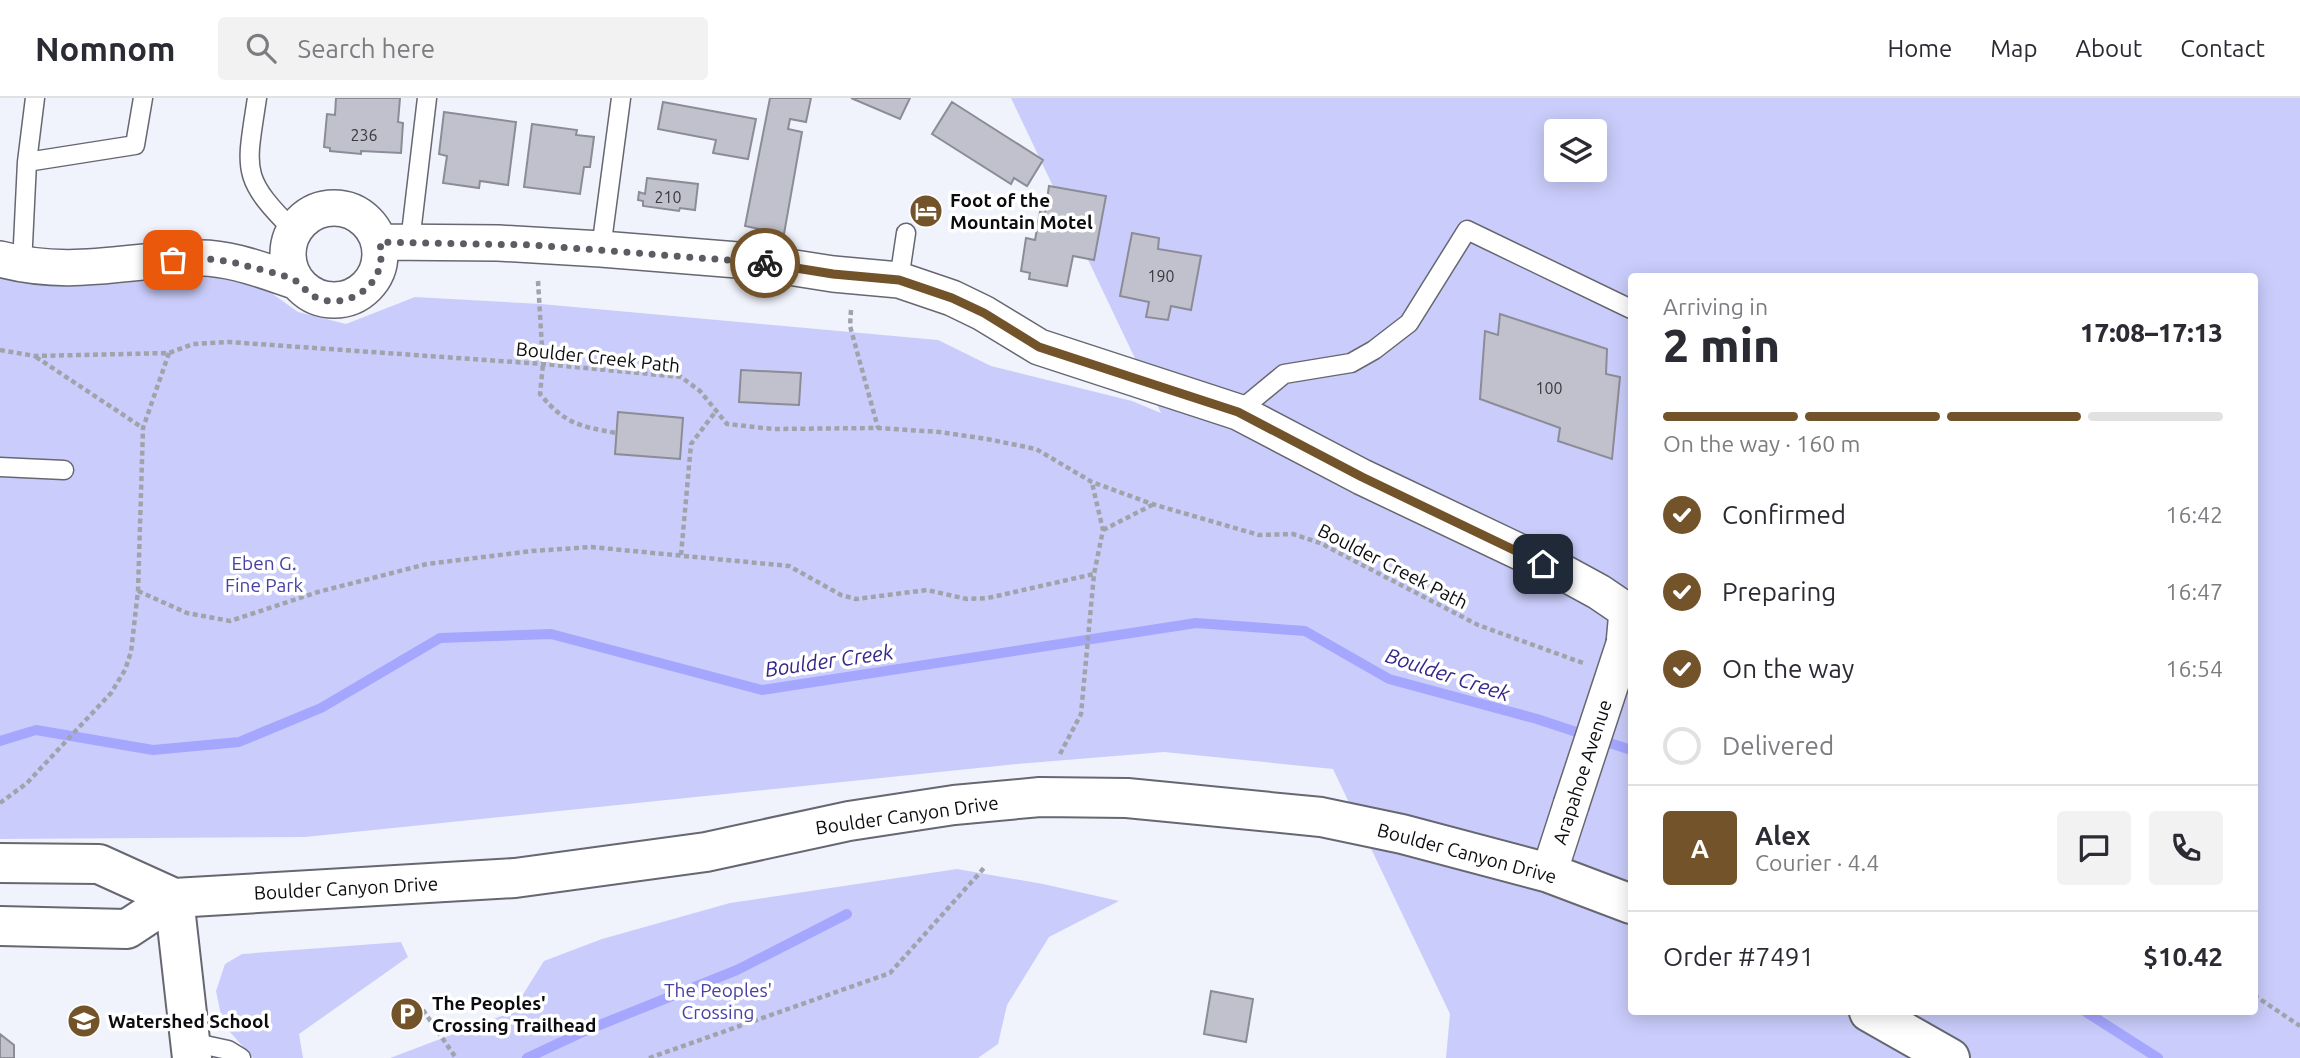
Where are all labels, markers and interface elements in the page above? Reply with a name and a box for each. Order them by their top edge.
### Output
search box [218,17,708,80]
icon: search [242,29,280,67]
text: Nomnom [35,30,176,67]
text: Search here [298,34,435,63]
text: Home [1887,35,1952,62]
text: Map [1990,35,2037,62]
text: About [2075,35,2142,62]
text: Contact [2180,35,2265,62]
map controls [1544,119,1607,182]
button: layers [1544,119,1607,182]
house number: 236 [350,126,378,144]
house number: 210 [654,188,682,206]
place label: Foot of the Mountain Motel [950,189,1093,233]
hotel icon: Foot of the Mountain Motel [907,192,945,230]
courier [730,228,800,298]
pin [143,230,203,290]
icon: bag [154,241,192,279]
icon: bike [746,244,784,282]
house number: 190 [1147,267,1175,285]
text: Arriving in [1663,294,1768,319]
text: 17:08–17:13 [2080,318,2223,347]
text: 2 min [1663,319,1780,371]
street label: Boulder Creek Path [515,337,681,377]
house number: 100 [1535,379,1563,397]
text: On the way · 160 m [1663,431,1860,456]
icon: check [1663,496,1701,534]
text: Confirmed [1722,500,1846,529]
text: 16:42 [2165,502,2223,527]
street label: Boulder Creek Path [1314,519,1472,613]
pin [1513,534,1573,594]
icon: home [1524,545,1562,583]
park label: Eben G. Fine Park [225,552,303,596]
icon: check [1663,573,1701,611]
text: Preparing [1722,577,1836,606]
text: 16:47 [2165,579,2223,604]
water label: Boulder Creek [763,639,895,681]
water label: Boulder Creek [1383,643,1514,705]
icon: check [1663,650,1701,688]
text: On the way [1722,654,1854,683]
text: 16:54 [2165,656,2223,681]
street label: Arapahoe Avenue [1548,697,1616,847]
text: Delivered [1722,731,1834,760]
street label: Boulder Canyon Drive [814,791,1000,839]
button: chat [2057,811,2131,885]
button: phone [2149,811,2223,885]
street label: Boulder Canyon Drive [1375,818,1559,888]
text: Alex [1755,821,1810,850]
text: A [1691,834,1709,863]
text: Courier · 4.4 [1755,850,1879,875]
street label: Boulder Canyon Drive [253,872,439,904]
text: Order #7491 [1663,942,1814,971]
text: $10.42 [2143,942,2223,971]
park label: The Peoples' Crossing [664,979,772,1023]
place label: The Peoples' Crossing Trailhead [432,992,596,1036]
parking icon: The Peoples' Crossing Trailhead [388,995,426,1033]
school or university icon: Watershed School [65,1002,103,1040]
place label: Watershed School [108,1010,269,1032]

